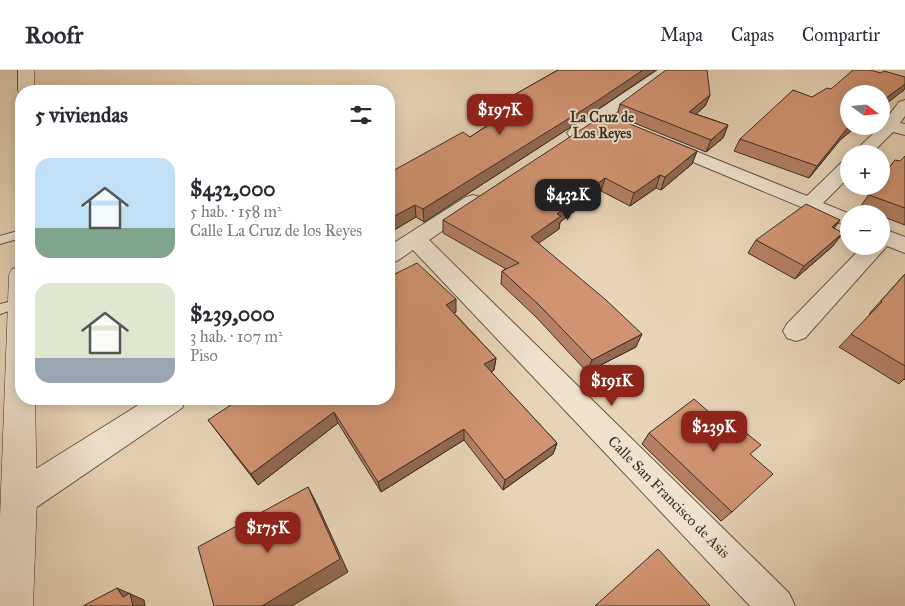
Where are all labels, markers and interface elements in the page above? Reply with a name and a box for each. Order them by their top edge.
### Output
text: Roofr [25,20,83,50]
text: Mapa [660,24,703,46]
text: Capas [731,24,774,46]
text: Compartir [802,24,880,46]
north arrow [840,85,890,135]
map controls [840,85,890,255]
pin: $197K [465,93,535,136]
text: $197K [478,100,522,119]
icon: filters [347,101,375,129]
text: 5 viviendas [35,102,128,128]
district label: La Cruz de Los Reyes [570,109,634,143]
button: + [840,145,890,195]
text: $432,000 [190,176,276,202]
icon: home [75,178,135,238]
pin: $432K [533,178,603,221]
text: $432K [546,185,590,204]
text: 5 hab. · 158 m² [190,202,282,221]
button: − [840,205,890,255]
text: Calle La Cruz de los Reyes [190,221,362,240]
text: $239,000 [190,301,275,327]
icon: home [75,303,135,363]
text: 3 hab. · 107 m² [190,327,283,346]
text: Piso [190,346,218,365]
pin: $191K [577,364,647,407]
text: $191K [591,371,633,390]
pin: $239K [679,410,749,453]
text: $239K [692,417,736,436]
street label: Calle San Francisco de Asis [604,432,734,562]
pin: $175K [233,512,303,554]
text: $175K [246,518,290,537]

